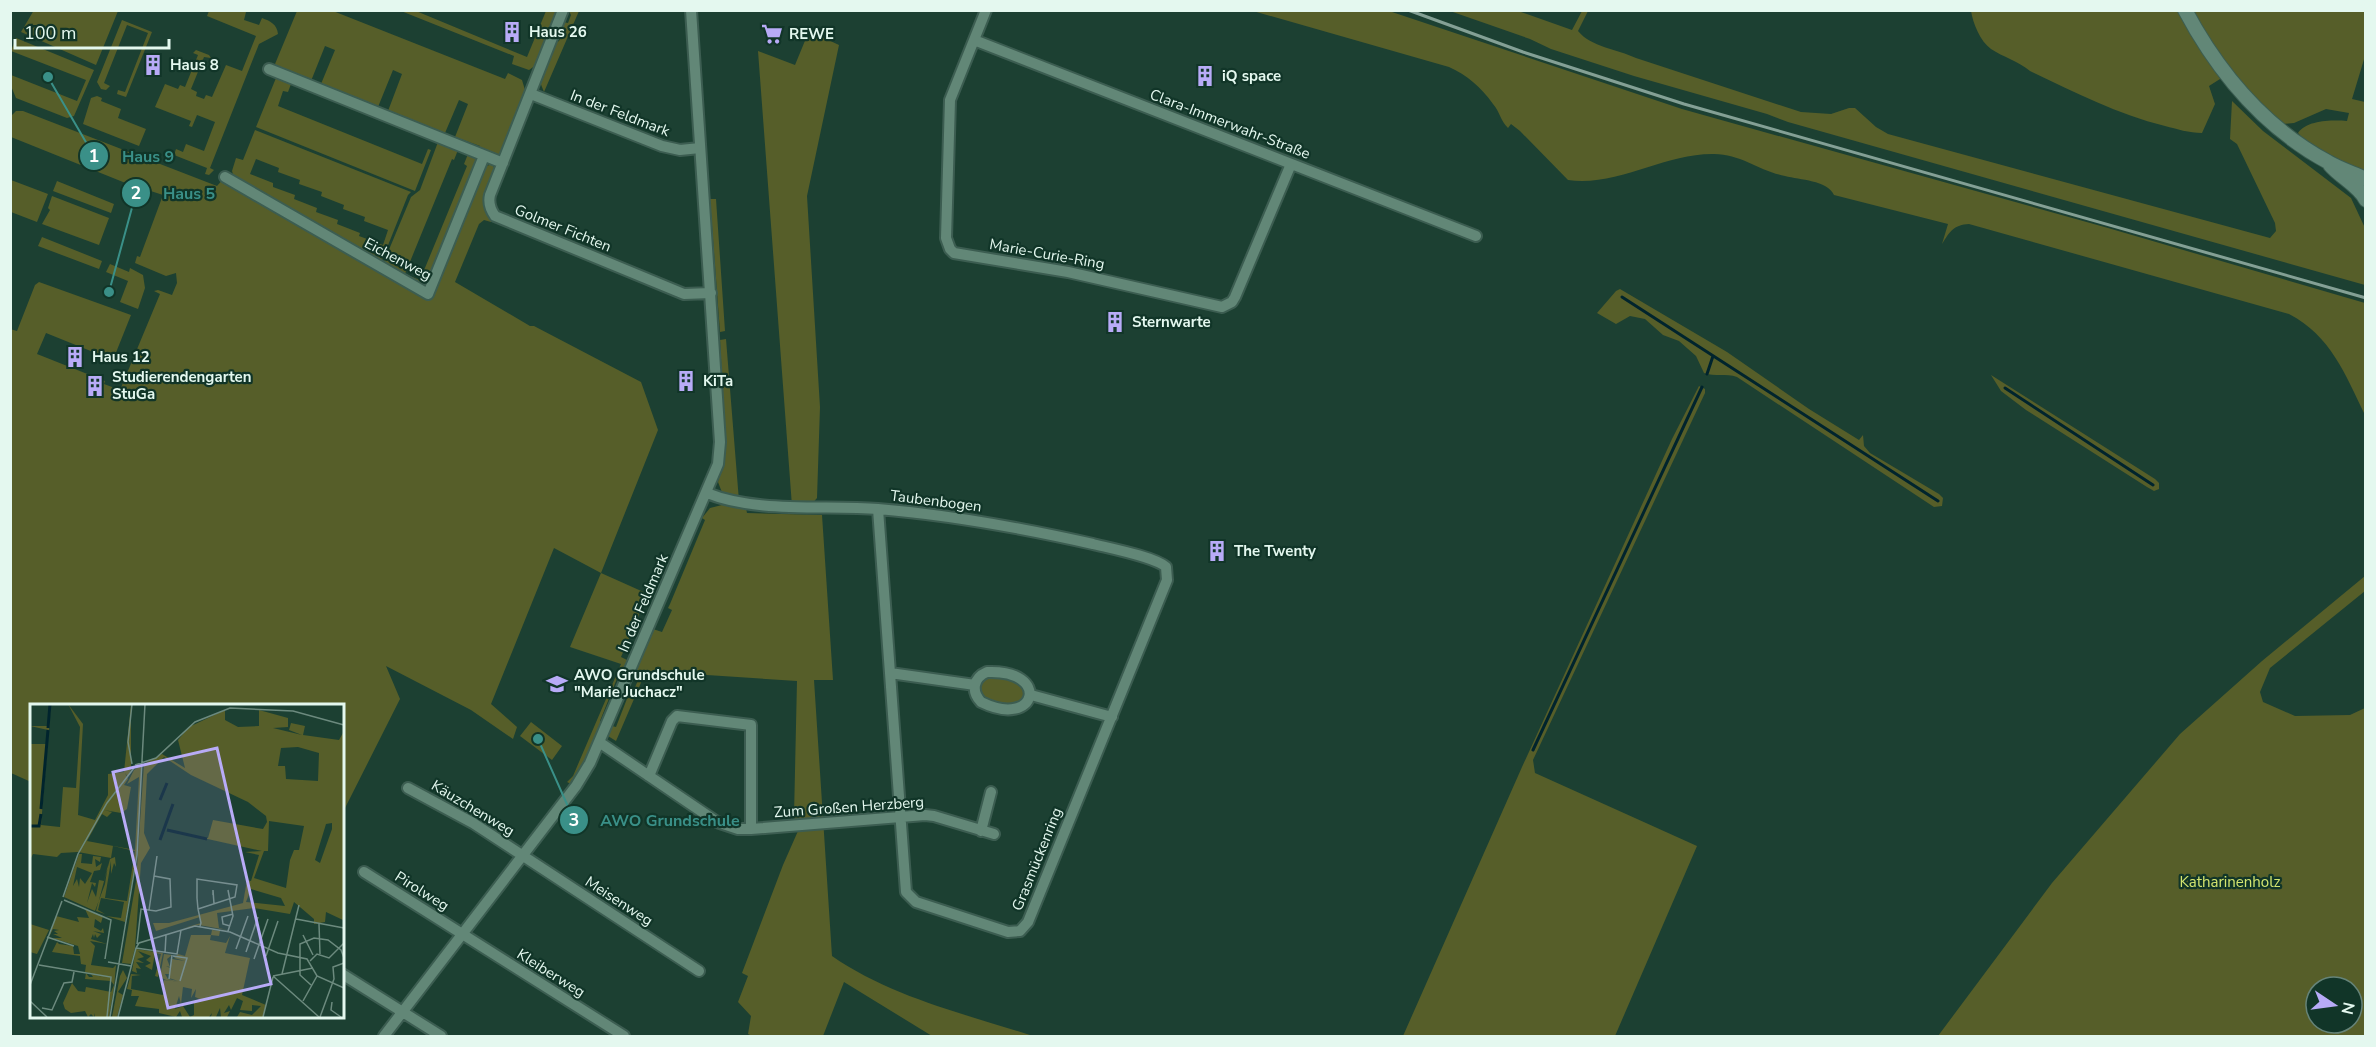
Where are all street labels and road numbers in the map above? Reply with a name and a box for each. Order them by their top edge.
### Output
street label: Clara-Immerwahr-Straße [1147,84,1313,164]
street label: In der Feldmark [567,85,673,141]
street label: Golmer Fichten [512,200,614,256]
street label: Eichenweg [361,233,435,285]
street label: Marie-Curie-Ring [988,234,1106,274]
street label: Taubenbogen [889,485,983,517]
street label: In der Feldmark [613,550,673,655]
street label: Käuzchenweg [428,775,518,841]
street label: Zum Großen Herzberg [773,792,925,822]
street label: Grasmückenring [1007,804,1067,914]
street label: Pirolweg [391,867,453,915]
street label: Meisenweg [581,872,657,930]
street label: Kleiberweg [513,944,589,1002]

